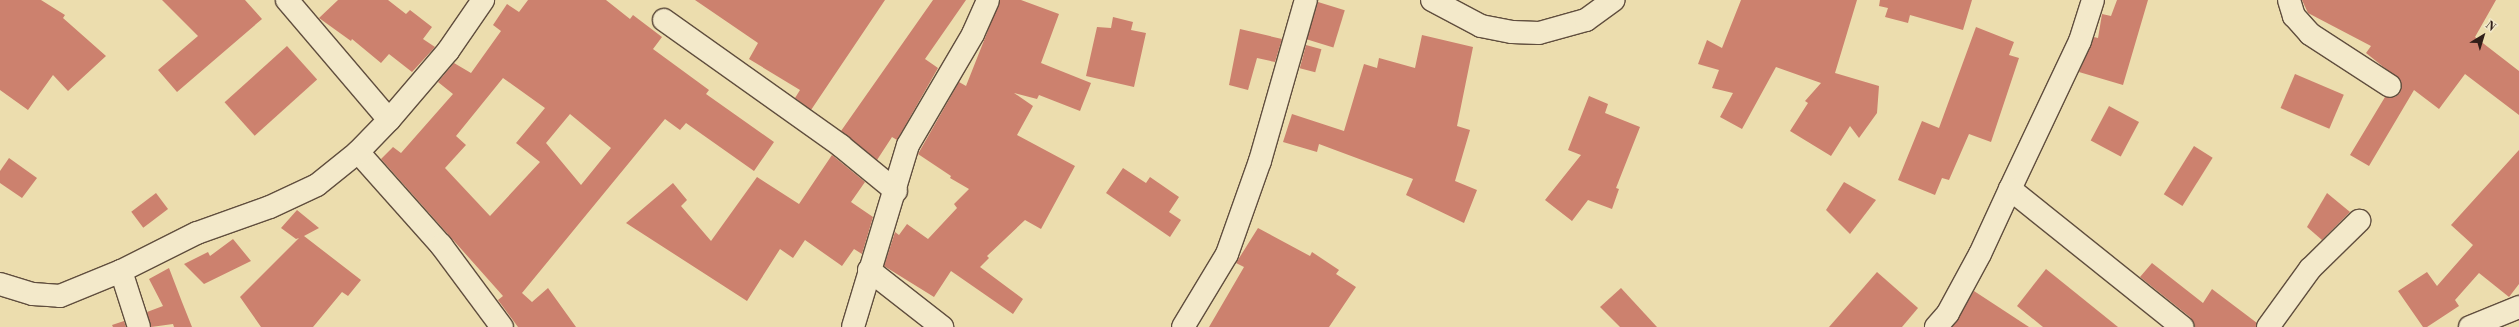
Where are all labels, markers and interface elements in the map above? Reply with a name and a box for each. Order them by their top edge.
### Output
north arrow [2463,16,2503,56]
text: N [2483,18,2498,35]

